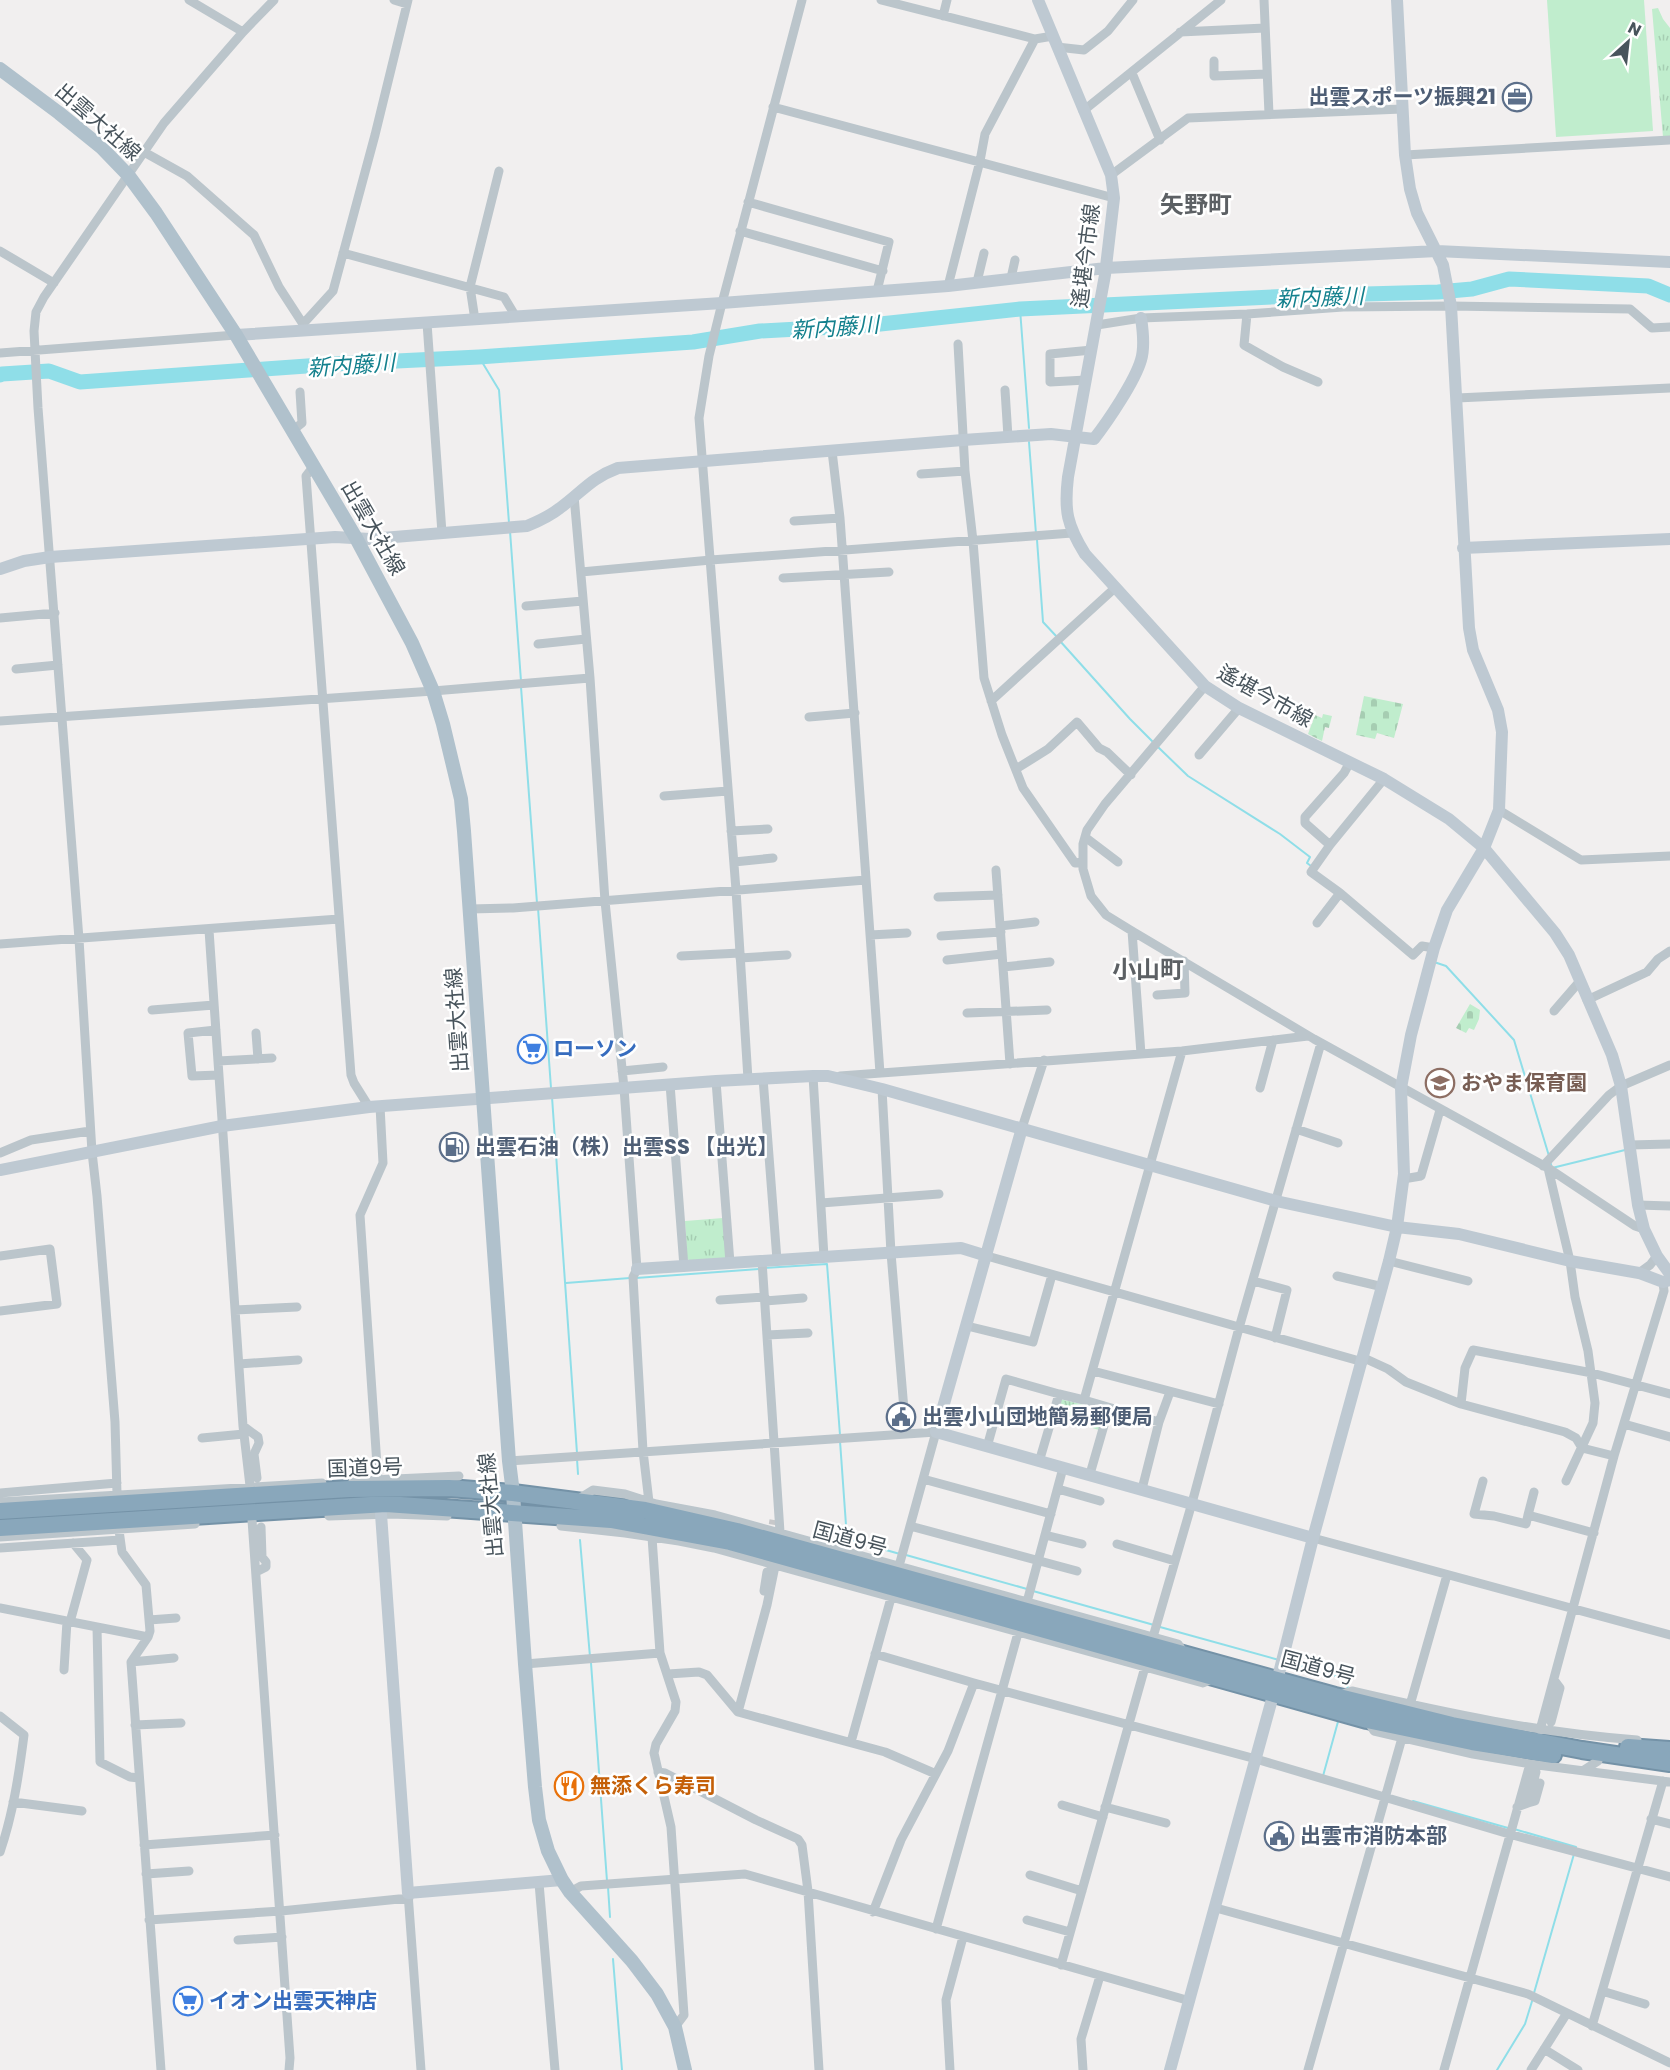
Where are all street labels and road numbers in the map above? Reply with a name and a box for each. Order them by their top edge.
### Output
street label: 出雲大社線 [49,76,147,167]
street label: 遙堪今市線 [1065,202,1106,310]
street label: 出雲大社線 [335,475,412,580]
street label: 遙堪今市線 [1212,657,1318,734]
street label: 出雲大社線 [438,967,475,1073]
street label: 出雲大社線 [471,1451,510,1559]
street label: 国道9号 [326,1452,404,1483]
street label: 国道9号 [810,1515,891,1562]
street label: 国道9号 [1278,1644,1359,1691]

